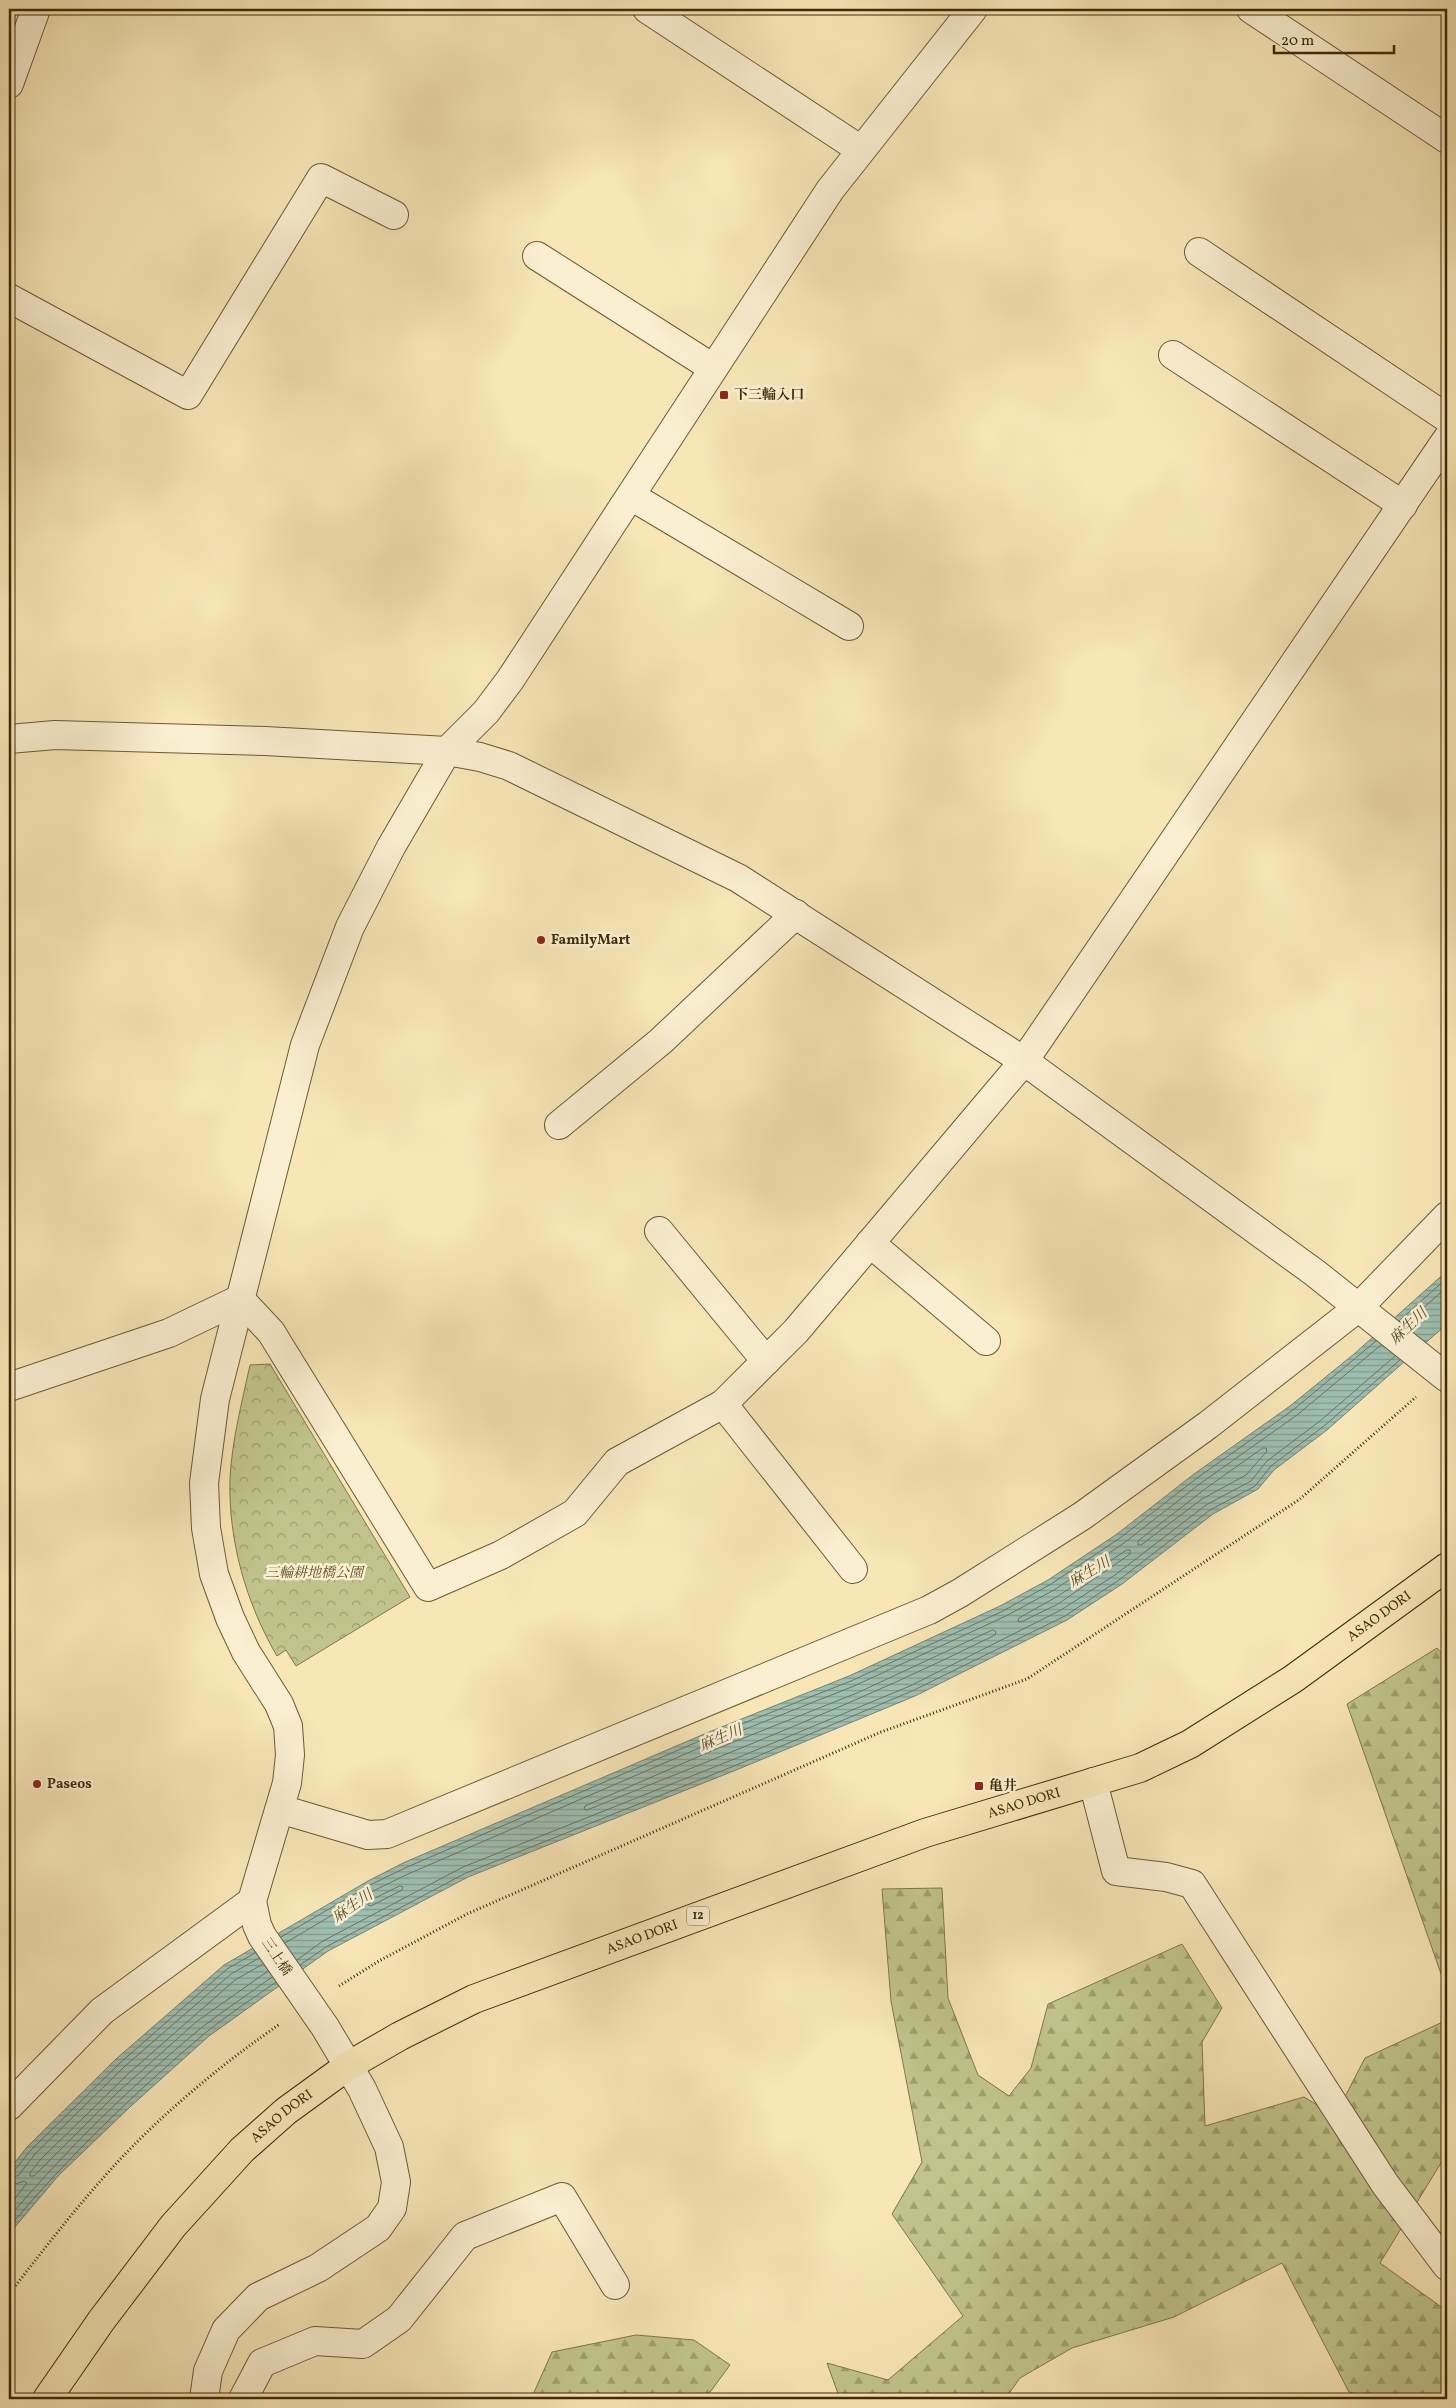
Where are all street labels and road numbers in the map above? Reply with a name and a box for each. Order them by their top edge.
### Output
street label: ASAO DORI [1343,1586,1415,1646]
street label: ASAO DORI [985,1783,1063,1823]
road number: 12 [687,1906,709,1925]
street label: ASAO DORI [603,1915,681,1959]
street label: 三上橋 [256,1934,296,1980]
street label: ASAO DORI [247,2085,317,2147]

